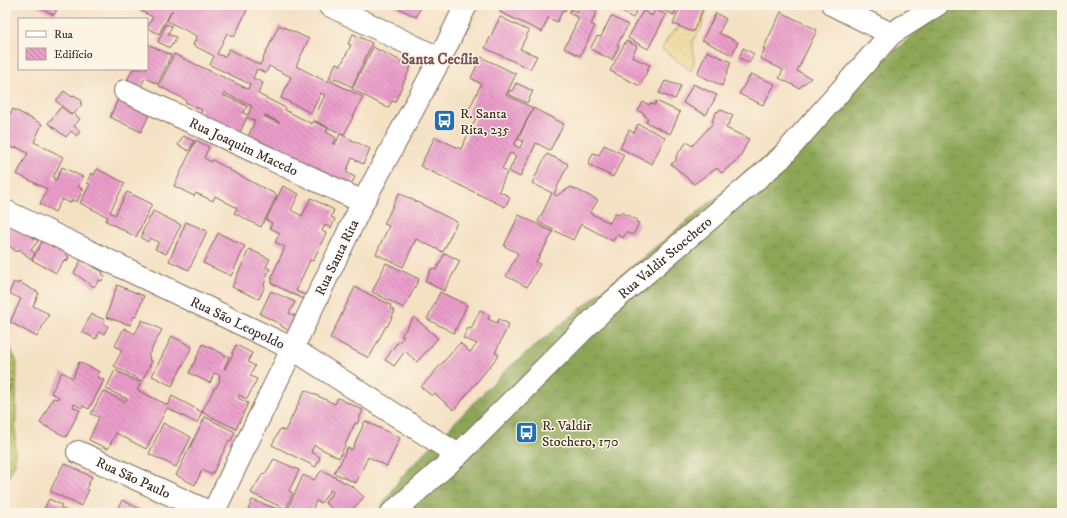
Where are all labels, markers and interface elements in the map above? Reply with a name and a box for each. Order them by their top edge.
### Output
legend [18,18,148,70]
text: Rua [54,27,74,42]
text: Edifício [54,47,93,62]
district label: Santa Cecília [401,50,479,69]
place label: R. Santa Rita, 235 [460,105,509,139]
bus stop icon: R. Santa Rita, 235 [431,108,457,134]
street label: Rua Joaquim Macedo [186,114,301,181]
street label: Rua Valdir Stocchero [615,213,716,303]
street label: Rua Santa Rita [311,217,363,299]
street label: Rua São Leopoldo [187,293,288,354]
place label: R. Valdir Stochero, 170 [542,417,619,451]
bus stop icon: R. Valdir Stochero, 170 [513,420,539,446]
street label: Rua São Paulo [93,453,173,503]

